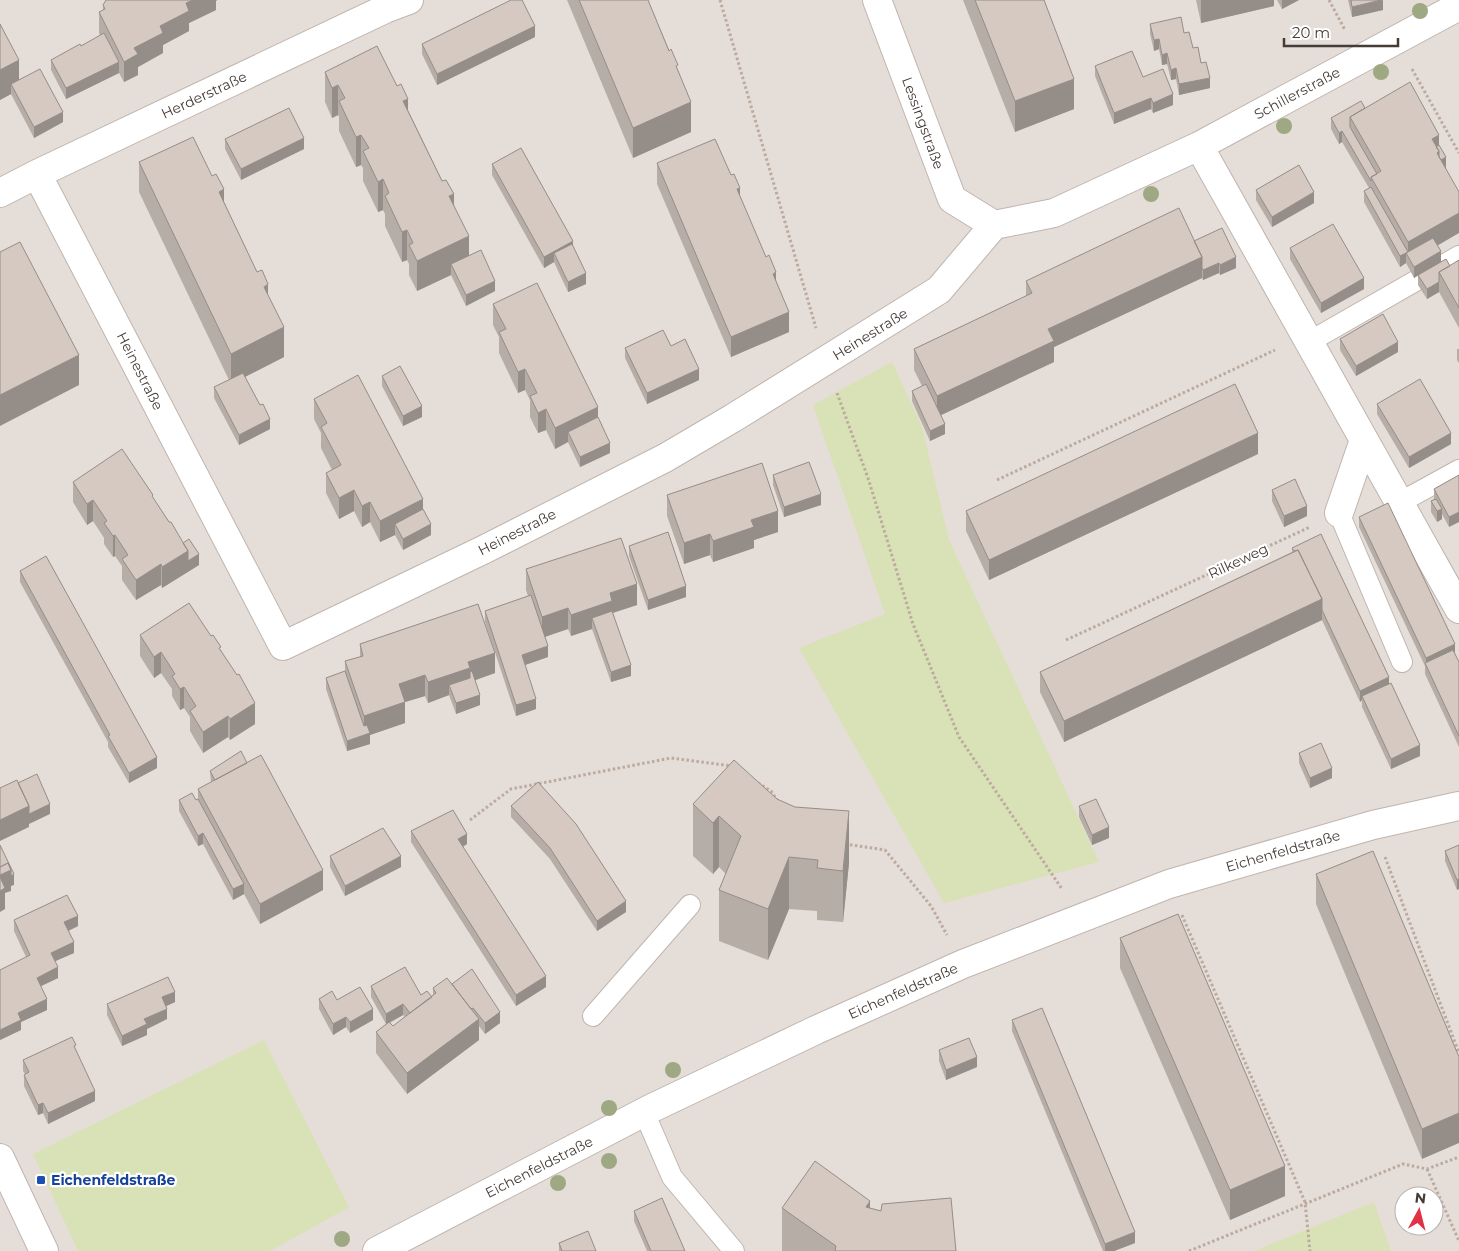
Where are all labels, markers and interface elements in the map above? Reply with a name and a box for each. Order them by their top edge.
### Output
scale bar [1284,15,1398,47]
text: 20 m [1292,23,1330,42]
street label: Schillerstraße [1251,63,1343,123]
street label: Herderstraße [158,67,250,123]
street label: Lessingstraße [898,74,948,172]
street label: Heinestraße [829,304,911,364]
street label: Heinestraße [113,329,167,413]
street label: Heinestraße [475,505,559,559]
street label: Rilkeweg [1205,539,1271,583]
street label: Eichenfeldstraße [1224,826,1342,876]
street label: Eichenfeldstraße [845,959,961,1023]
street label: Eichenfeldstraße [482,1132,596,1202]
place label: Eichenfeldstraße [51,1171,175,1189]
marker: Eichenfeldstraße [35,1174,47,1186]
north arrow [1394,1186,1444,1236]
text: N [1414,1188,1427,1208]

